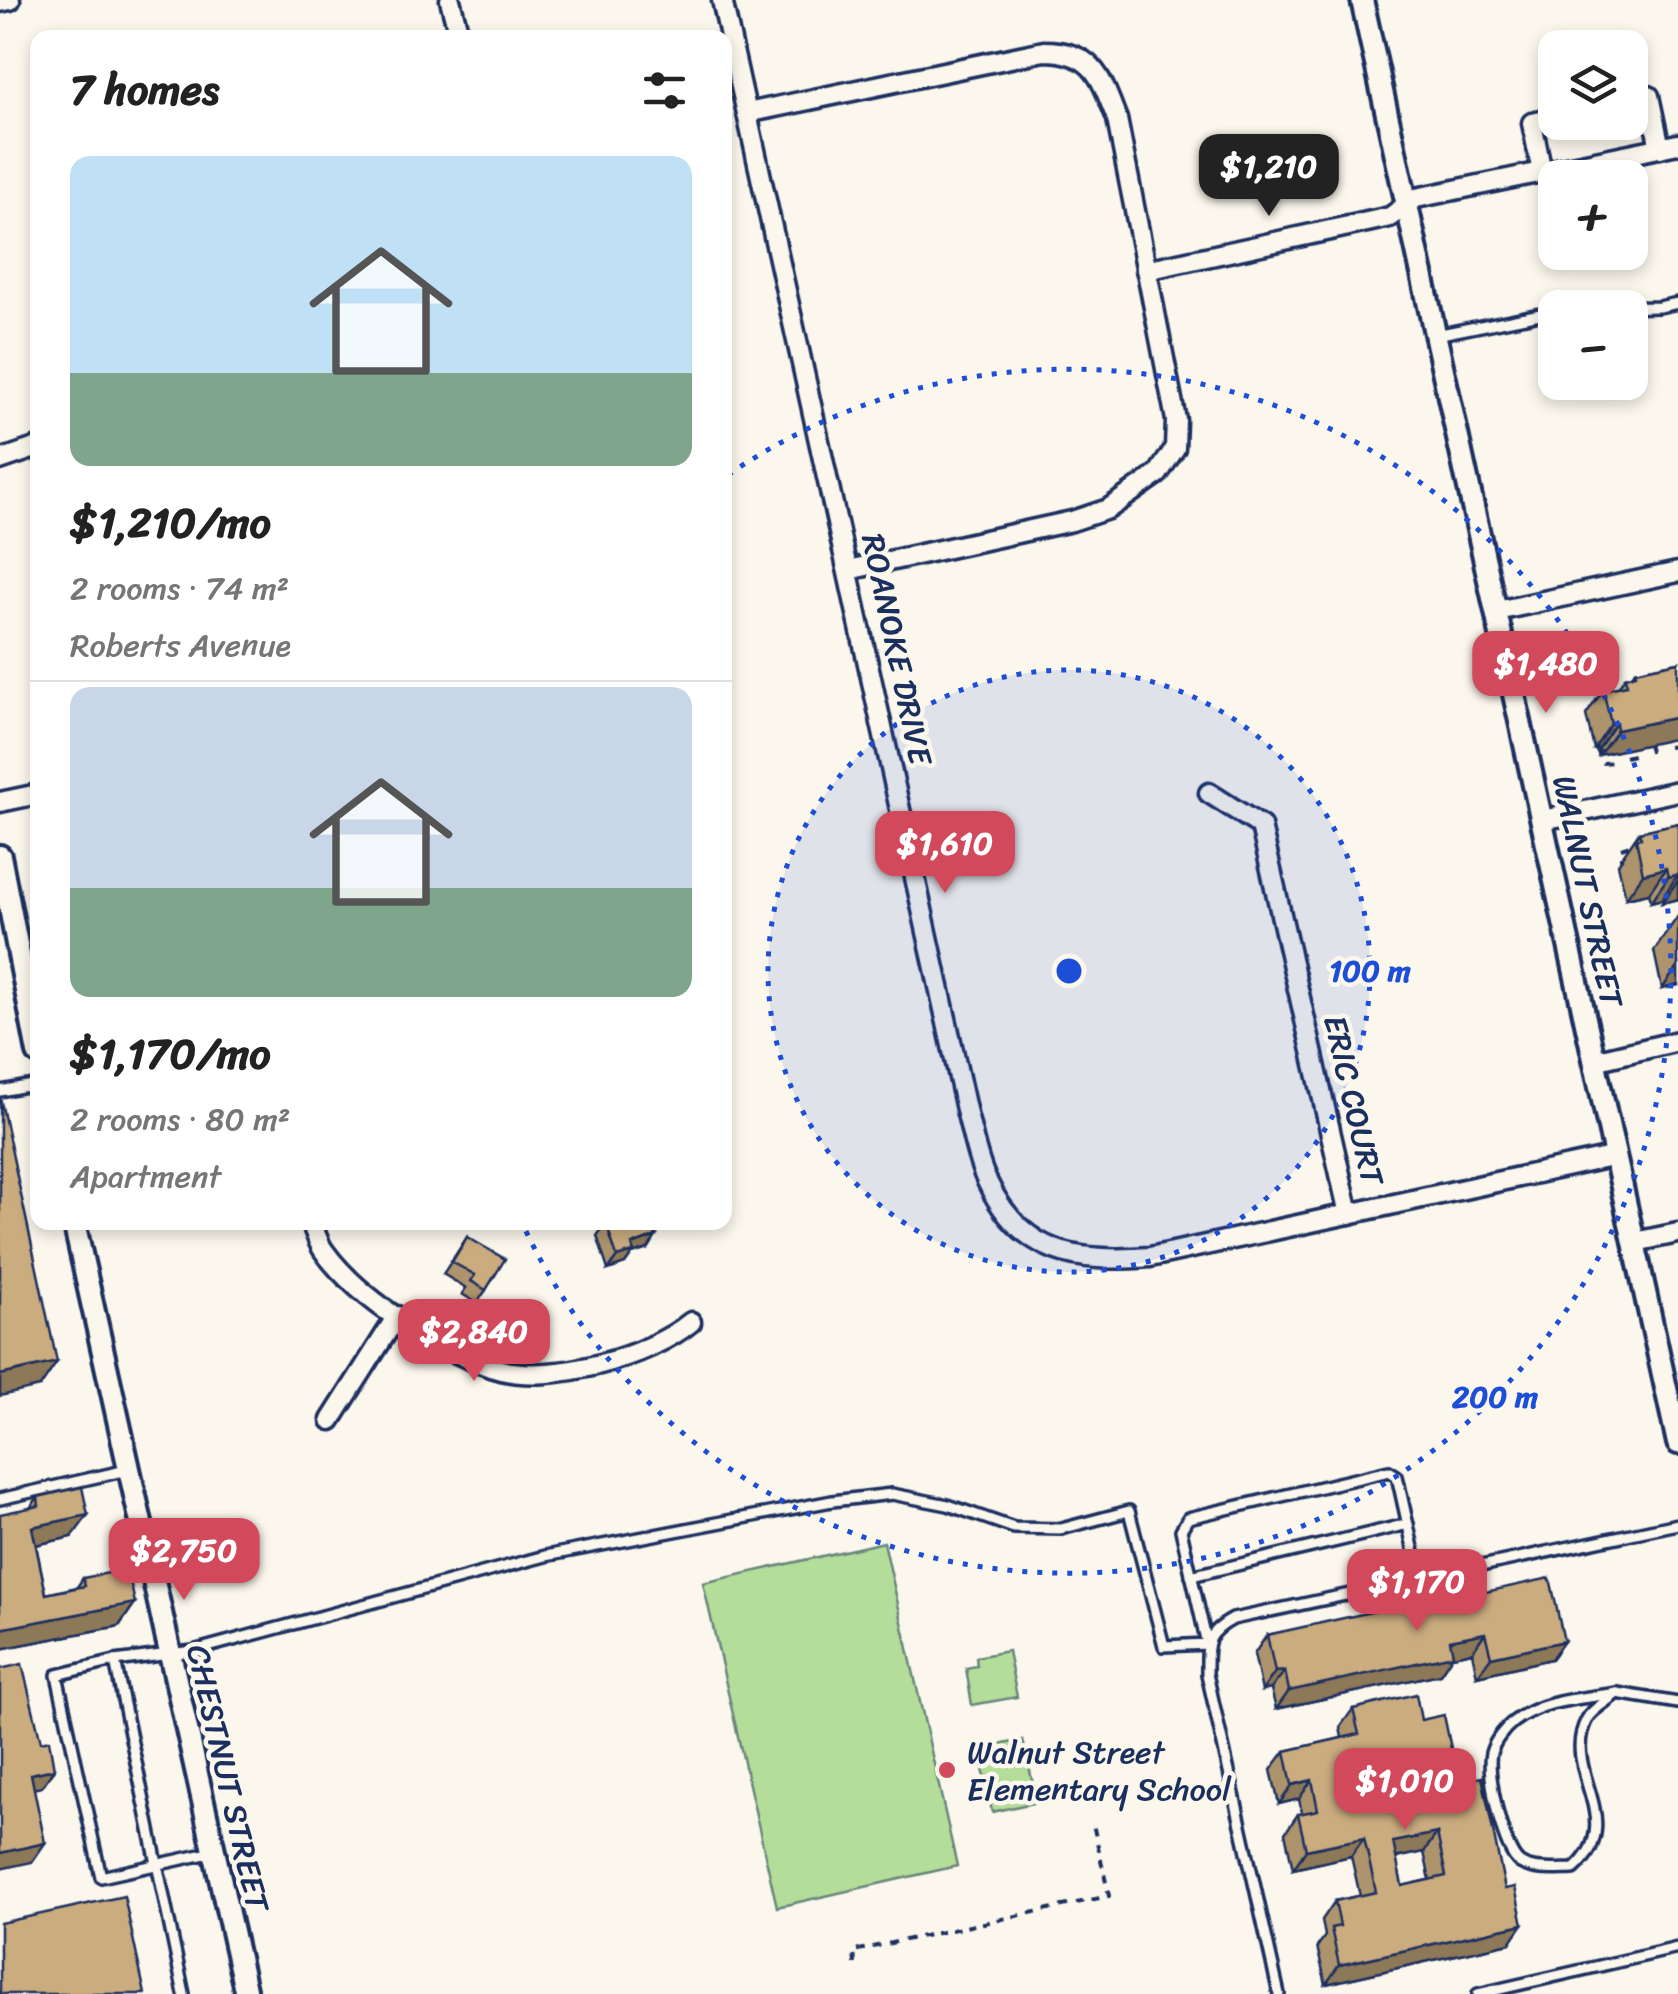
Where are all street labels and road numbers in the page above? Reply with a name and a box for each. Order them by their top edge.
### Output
street label: ROANOKE DRIVE [844,528,949,772]
street label: WALNUT STREET [1535,770,1640,1014]
street label: ERIC COURT [1306,1010,1401,1193]
street label: CHESTNUT STREET [169,1639,286,1919]

